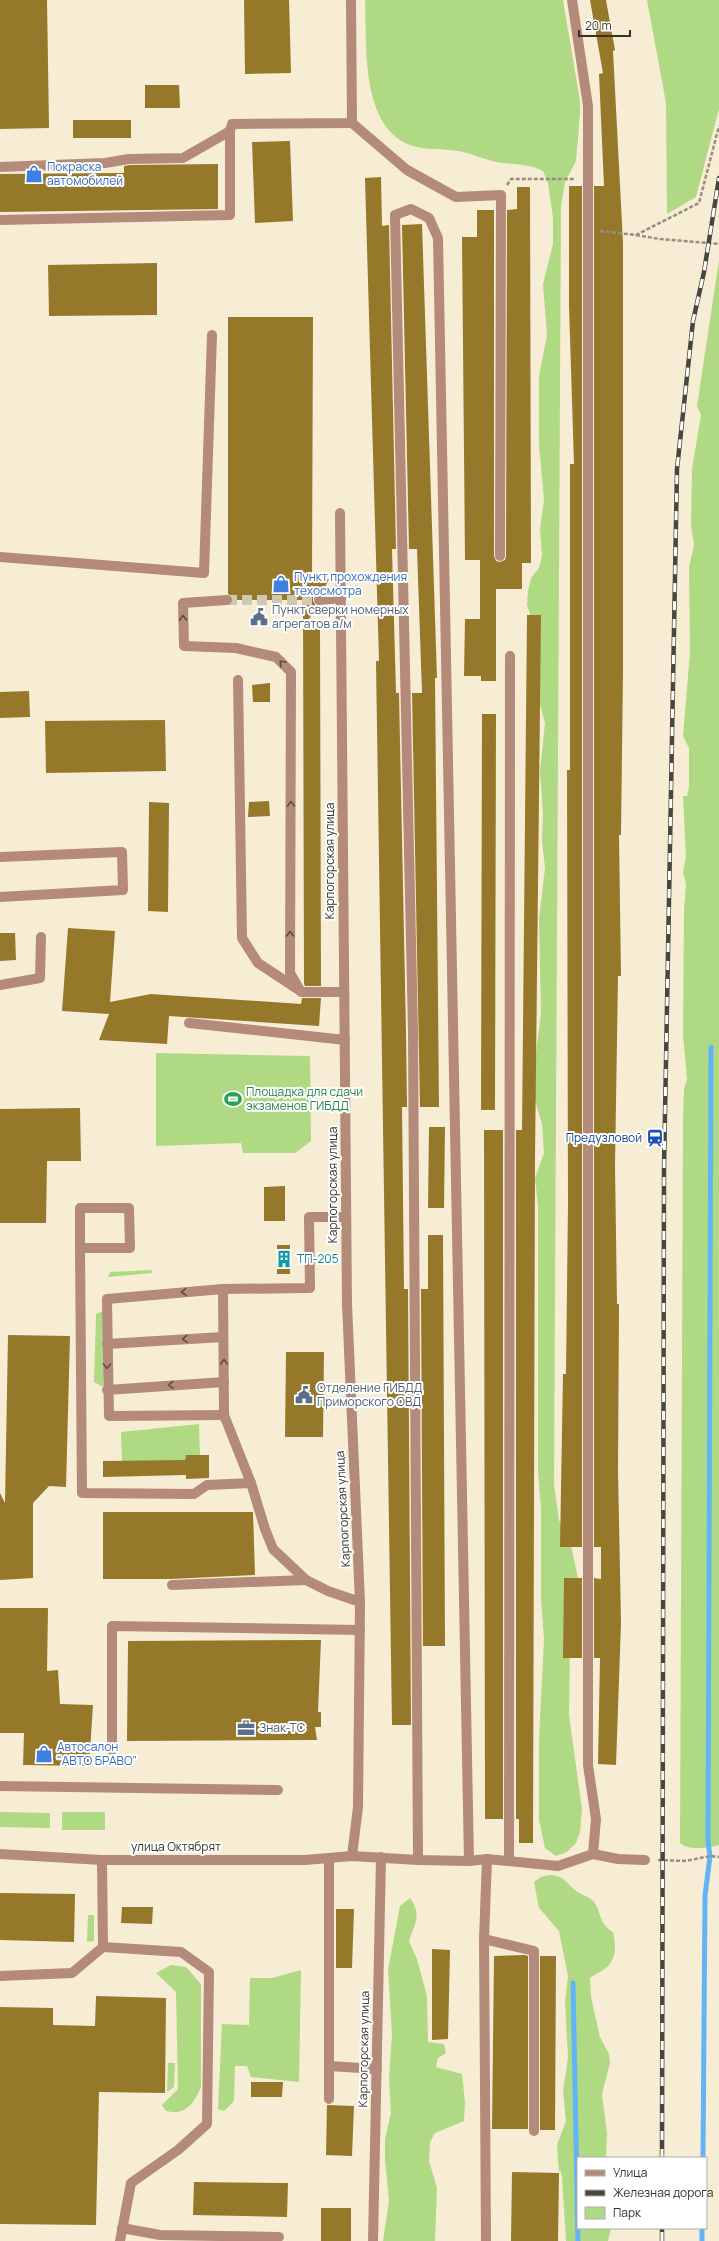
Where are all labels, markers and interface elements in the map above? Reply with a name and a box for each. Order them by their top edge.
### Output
scale bar [579,12,630,38]
text: 20 m [585,17,612,34]
place label: Покраска автомобилей [47,158,123,189]
shop icon: Покраска автомобилей [24,164,44,184]
place label: Пункт прохождения техосмотра [294,568,407,599]
shop icon: Пункт прохождения техосмотра [271,574,291,594]
place label: Пункт сверки номерных агрегатов а/м [272,601,409,632]
public building icon: Пункт сверки номерных агрегатов а/м [249,607,269,627]
one-way arrow [179,615,187,621]
one-way arrow [279,660,287,668]
one-way arrow [287,801,295,807]
street label: Карпогорская улица [321,803,338,919]
one-way arrow [286,931,294,937]
place label: Площадка для сдачи экзаменов ГИБДД [246,1083,363,1114]
sports icon: Площадка для сдачи экзаменов ГИБДД [223,1089,243,1109]
street label: Карпогорская улица [324,1127,341,1243]
station icon: Предузловой [645,1128,665,1148]
place label: Предузловой [566,1129,642,1146]
building icon: ТП-205 [274,1249,294,1269]
place label: ТП-205 [297,1250,339,1267]
one-way arrow [181,1288,187,1297]
one-way arrow [181,1335,188,1344]
one-way arrow [220,1359,228,1365]
one-way arrow [103,1363,111,1369]
place label: Отделение ГИБДД Приморского ОВД [317,1379,423,1410]
one-way arrow [168,1381,174,1390]
public building icon: Отделение ГИБДД Приморского ОВД [294,1385,314,1405]
street label: Карпогорская улица [331,1450,354,1568]
office icon: Знак-ТС [236,1718,256,1738]
place label: Знак-ТС [259,1719,306,1736]
place label: Автосалон "АВТО БРАВО" [57,1738,137,1769]
shop icon: Автосалон "АВТО БРАВО" [34,1744,54,1764]
street label: улица Октябрят [131,1838,221,1855]
street label: Карпогорская улица [354,1991,373,2107]
legend [577,2157,707,2229]
text: Улица [613,2164,647,2181]
text: Железная дорога [613,2184,713,2201]
text: Парк [613,2204,642,2221]

